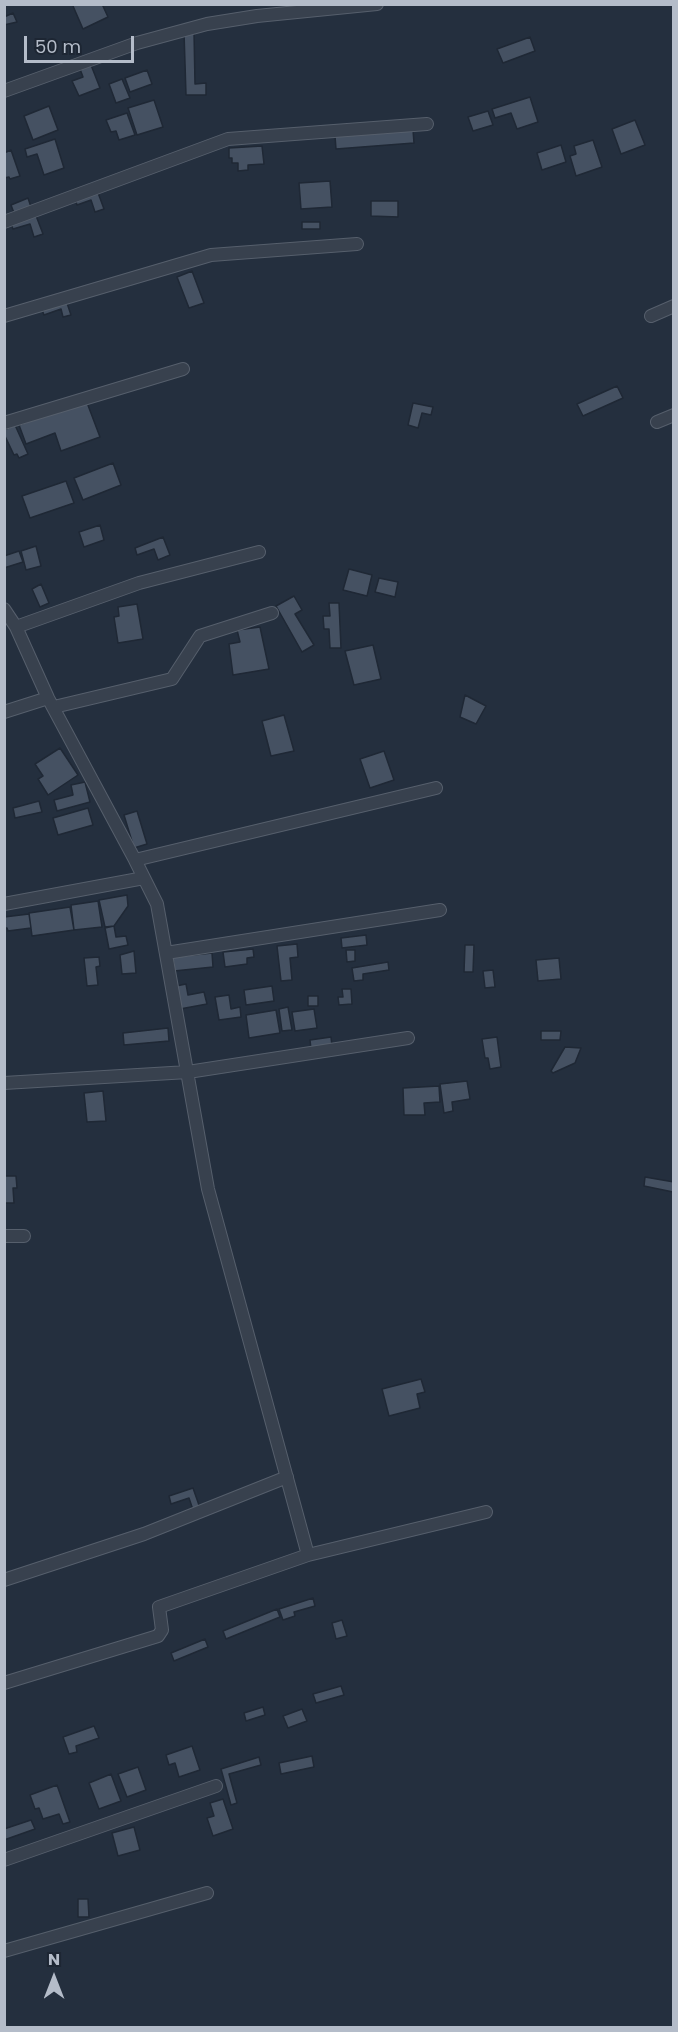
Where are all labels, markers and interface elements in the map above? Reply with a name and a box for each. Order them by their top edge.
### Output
scale bar [27,24,136,62]
text: 50 m [35,34,81,59]
north arrow [24,1948,84,2008]
text: N [48,1948,60,1971]

